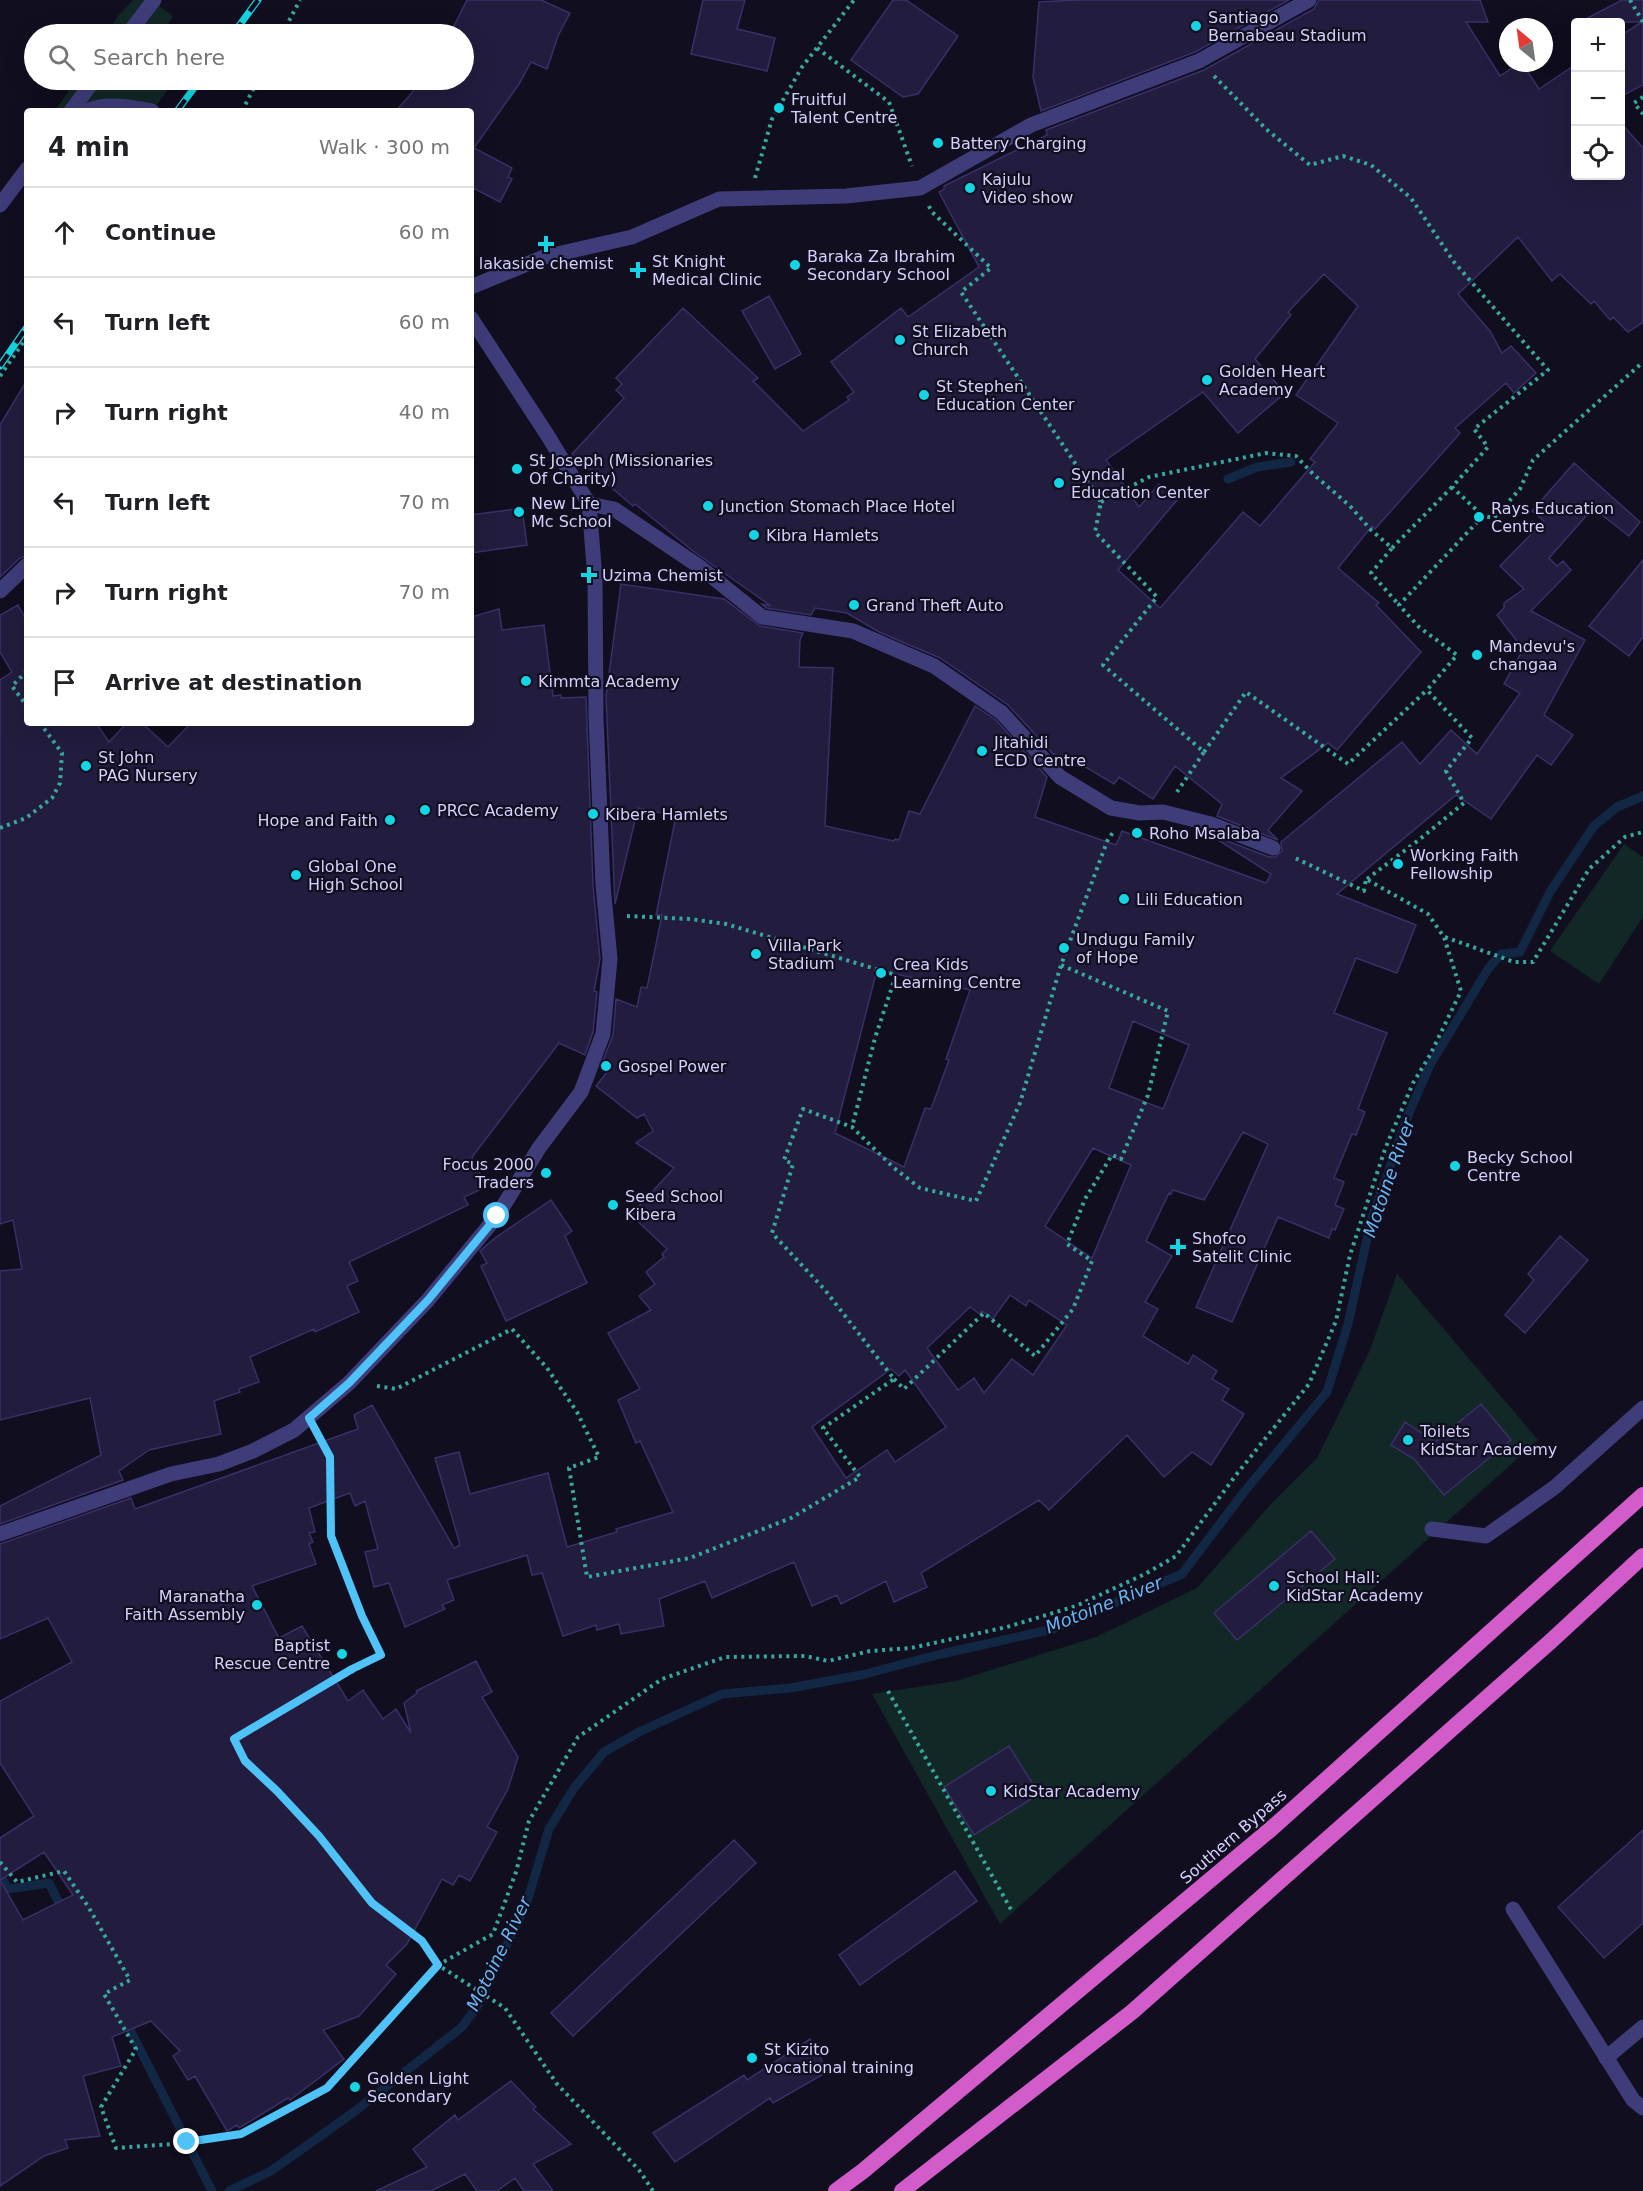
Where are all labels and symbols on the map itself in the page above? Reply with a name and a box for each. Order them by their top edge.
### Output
place label: Santiago Bernabeau Stadium [1208,8,1367,45]
north arrow [1499,18,1553,72]
marker: Santiago Bernabeau Stadium [1189,19,1203,33]
place label: Fruitful Talent Centre [790,90,897,127]
marker: Fruitful Talent Centre [772,101,786,115]
place label: Battery Charging [950,134,1087,153]
marker: Battery Charging [931,136,945,150]
place label: Kajulu Video show [982,170,1073,207]
marker: Kajulu Video show [963,181,977,195]
marker: lakaside chemist [539,237,553,251]
place label: Baraka Za Ibrahim Secondary School [807,247,955,284]
place label: St Knight Medical Clinic [652,252,762,289]
place label: lakaside chemist [479,254,613,273]
marker: Baraka Za Ibrahim Secondary School [788,258,802,272]
marker: St Knight Medical Clinic [629,261,647,279]
place label: St Elizabeth Church [912,322,1007,359]
marker: St Elizabeth Church [893,333,907,347]
place label: Golden Heart Academy [1219,362,1325,399]
marker: Golden Heart Academy [1200,373,1214,387]
place label: St Stephen Education Center [936,377,1075,414]
marker: St Stephen Education Center [917,388,931,402]
place label: St Joseph (Missionaries Of Charity) [529,451,713,488]
marker: St Joseph (Missionaries Of Charity) [510,462,524,476]
place label: Syndal Education Center [1071,465,1210,502]
marker: Syndal Education Center [1052,476,1066,490]
place label: New Life Mc School [531,494,612,531]
place label: Junction Stomach Place Hotel [719,497,955,516]
marker: Junction Stomach Place Hotel [701,499,715,513]
place label: Rays Education Centre [1491,499,1614,536]
marker: New Life Mc School [512,505,526,519]
marker: Rays Education Centre [1472,510,1486,524]
place label: Kibra Hamlets [766,526,879,545]
marker: Kibra Hamlets [747,528,761,542]
marker: Uzima Chemist [580,566,598,584]
place label: Uzima Chemist [602,566,723,585]
place label: Grand Theft Auto [866,596,1004,615]
marker: Grand Theft Auto [847,598,861,612]
place label: Mandevu's changaa [1489,637,1575,674]
marker: Mandevu's changaa [1470,648,1484,662]
place label: Kimmta Academy [538,672,680,691]
marker: Kimmta Academy [519,674,533,688]
place label: Jitahidi ECD Centre [993,733,1086,770]
marker: Jitahidi ECD Centre [975,744,989,758]
place label: St John PAG Nursery [98,748,198,785]
marker: St John PAG Nursery [79,759,93,773]
place label: PRCC Academy [437,801,559,820]
marker: PRCC Academy [418,803,432,817]
place label: Kibera Hamlets [605,805,728,824]
marker: Kibera Hamlets [586,807,600,821]
place label: Hope and Faith [258,811,378,830]
marker: Hope and Faith [383,813,397,827]
place label: Roho Msalaba [1149,824,1260,843]
marker: Roho Msalaba [1130,826,1144,840]
place label: Working Faith Fellowship [1410,846,1519,883]
place label: Global One High School [308,857,403,894]
marker: Working Faith Fellowship [1391,857,1405,871]
marker: Global One High School [289,868,303,882]
place label: Lili Education [1136,890,1243,909]
marker: Lili Education [1117,892,1131,906]
place label: Undugu Family of Hope [1076,930,1195,967]
place label: Villa Park Stadium [768,936,842,973]
marker: Undugu Family of Hope [1057,941,1071,955]
marker: Villa Park Stadium [749,947,763,961]
place label: Crea Kids Learning Centre [893,955,1021,992]
marker: Crea Kids Learning Centre [874,966,888,980]
place label: Gospel Power [618,1057,727,1076]
marker: Gospel Power [599,1059,613,1073]
water label: Motoine River [1358,1114,1419,1240]
place label: Becky School Centre [1467,1148,1573,1185]
place label: Focus 2000 Traders [443,1155,534,1192]
marker: Becky School Centre [1448,1159,1462,1173]
marker: Focus 2000 Traders [539,1166,553,1180]
place label: Seed School Kibera [625,1187,723,1224]
marker: Seed School Kibera [606,1198,620,1212]
route start [483,1202,509,1228]
place label: Shofco Satelit Clinic [1192,1229,1292,1266]
marker: Shofco Satelit Clinic [1169,1238,1187,1256]
place label: Toilets KidStar Academy [1419,1422,1557,1459]
marker: Toilets KidStar Academy [1401,1433,1415,1447]
place label: School Hall: KidStar Academy [1286,1568,1423,1605]
water label: Motoine River [1042,1571,1167,1638]
marker: School Hall: KidStar Academy [1267,1579,1281,1593]
place label: Maranatha Faith Assembly [124,1587,245,1624]
marker: Maranatha Faith Assembly [250,1598,264,1612]
place label: Baptist Rescue Centre [214,1636,330,1673]
marker: Baptist Rescue Centre [335,1647,349,1661]
place label: KidStar Academy [1003,1782,1140,1801]
marker: KidStar Academy [984,1784,998,1798]
street label: Southern Bypass [1176,1785,1290,1888]
water label: Motoine River [462,1892,536,2014]
place label: St Kizito vocational training [764,2040,914,2077]
marker: St Kizito vocational training [745,2051,759,2065]
place label: Golden Light Secondary [367,2069,469,2106]
marker: Golden Light Secondary [348,2080,362,2094]
route end [173,2128,199,2154]

